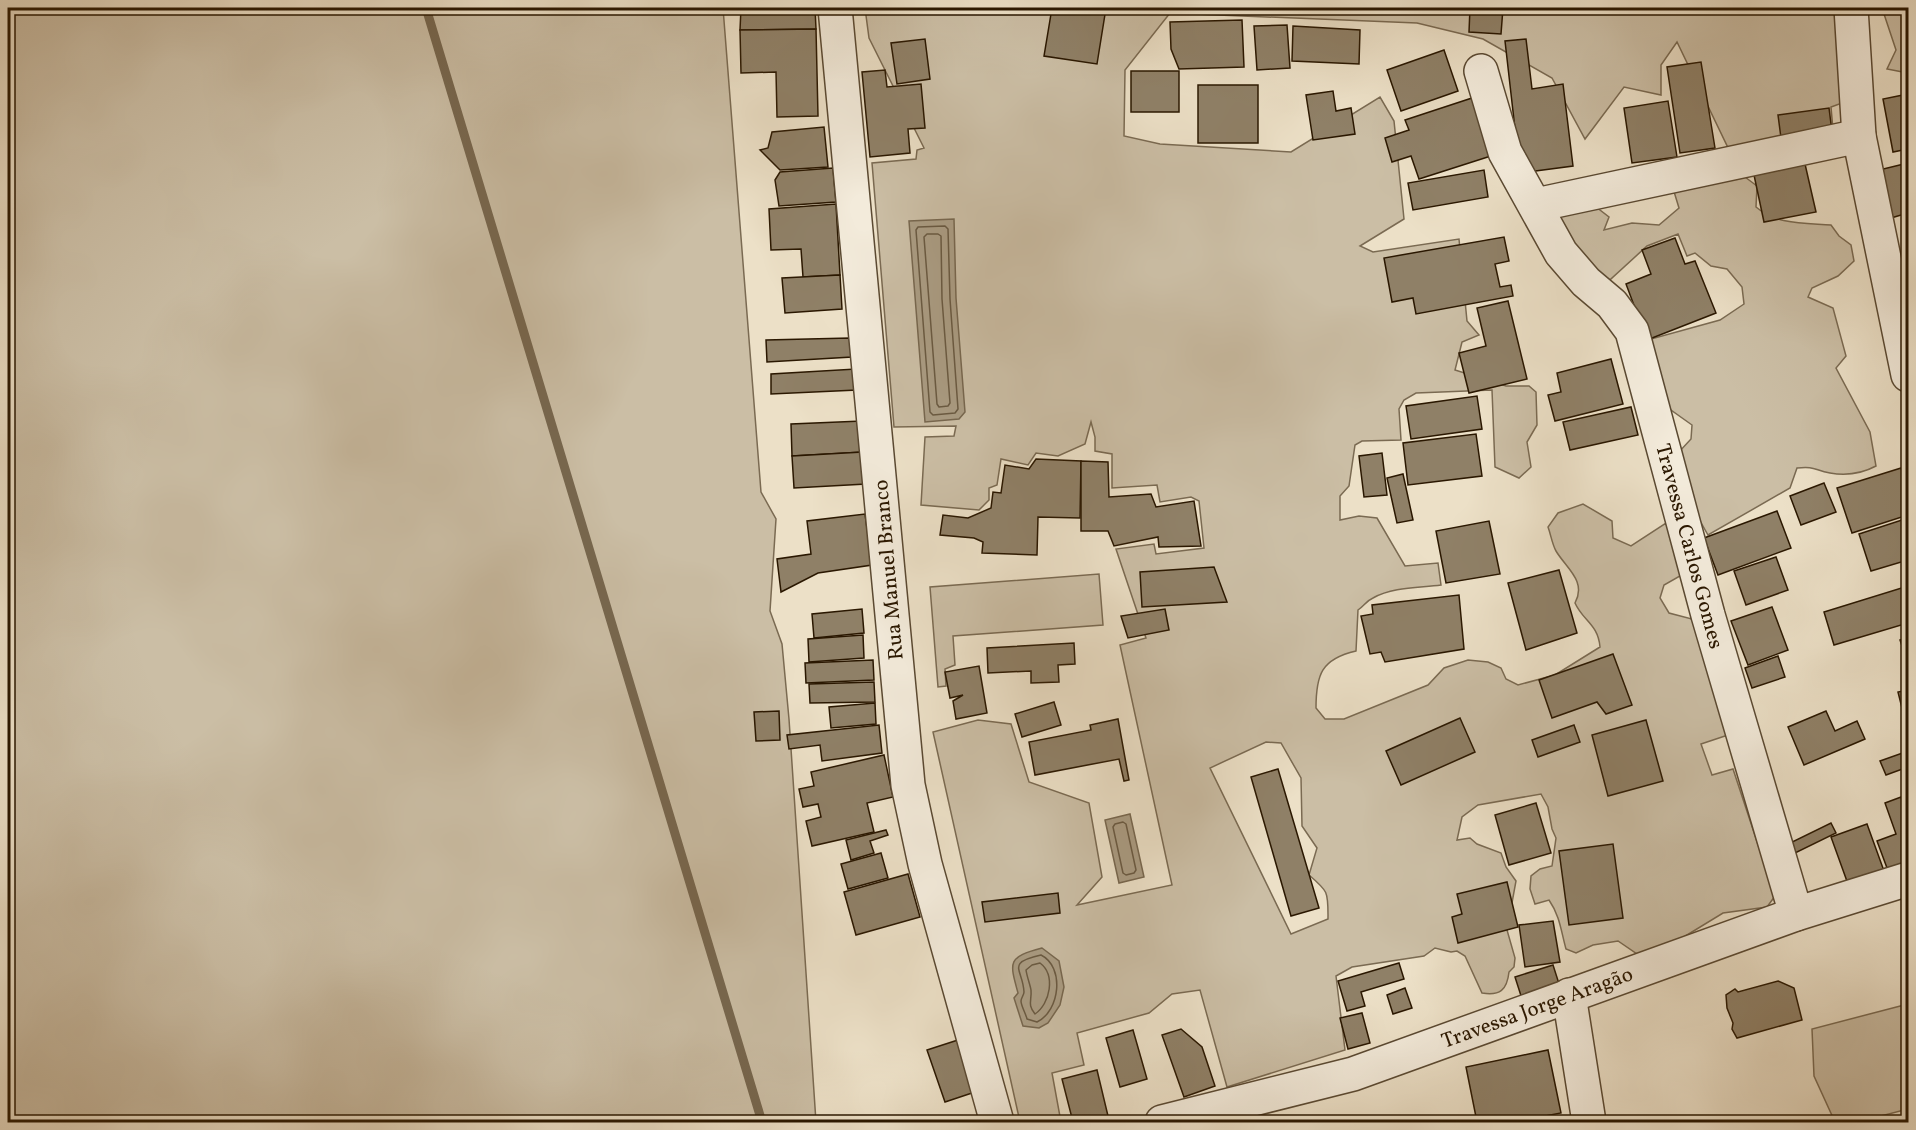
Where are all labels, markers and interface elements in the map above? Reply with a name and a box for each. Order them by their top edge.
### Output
street label: Travessa Carlos Gomes [1647,441,1730,652]
street label: Rua Manuel Branco [867,478,912,661]
street label: Travessa Jorge Aragão [1438,960,1637,1057]

